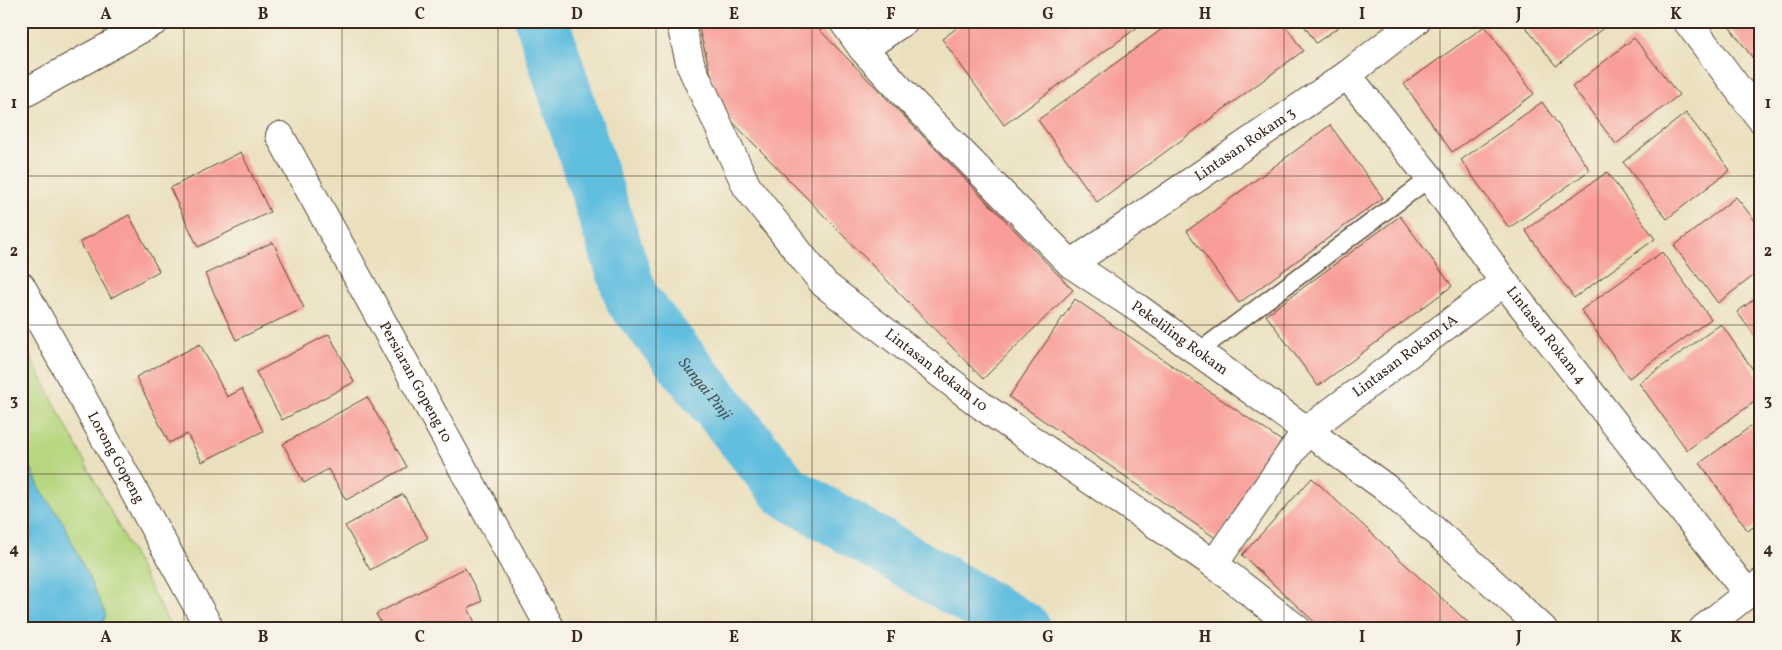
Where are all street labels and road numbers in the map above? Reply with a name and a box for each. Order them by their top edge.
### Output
street label: Lintasan Rokam 3 [1190,103,1300,187]
street label: Lintasan Rokam 4 [1501,282,1591,389]
street label: Pekeliling Rokam [1127,296,1232,381]
street label: Lintasan Rokam 1A [1348,310,1463,403]
street label: Persiaran Gopeng 10 [374,318,457,447]
street label: Lintasan Rokam 10 [880,324,992,417]
street label: Lorong Gopeng [82,408,149,508]

